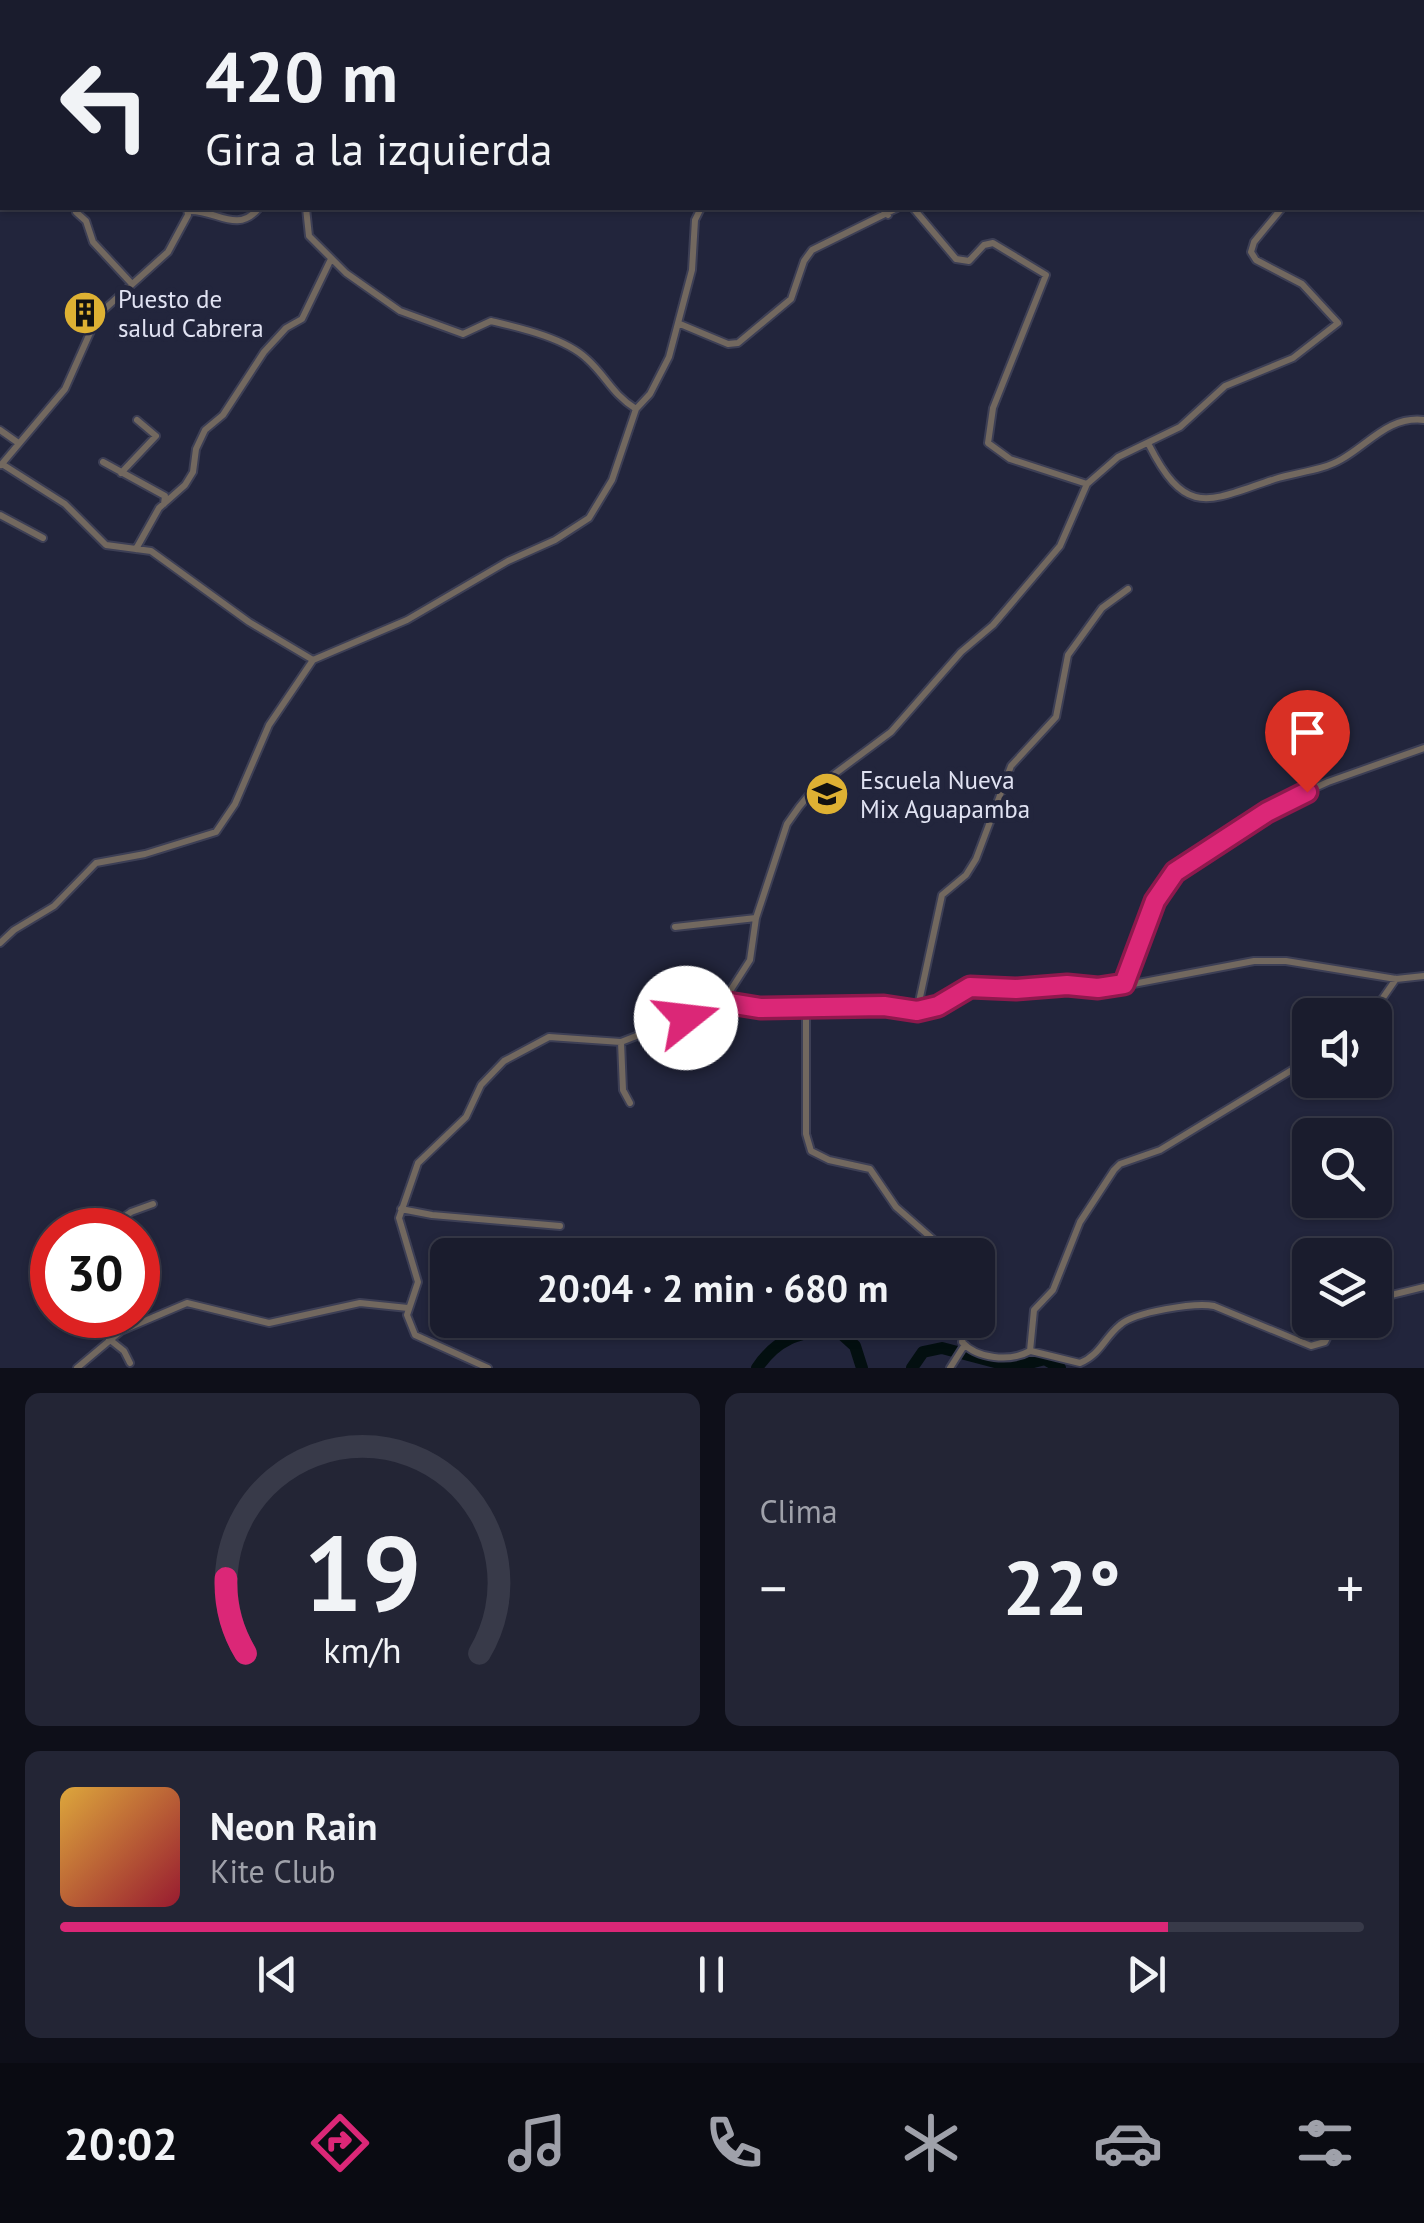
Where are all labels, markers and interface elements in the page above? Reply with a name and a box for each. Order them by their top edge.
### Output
text: 420 m [205,31,398,121]
icon: left [40,40,170,170]
text: Gira a la izquierda [205,119,553,177]
place label: Puesto de salud Cabrera [118,283,264,344]
building icon: Puesto de salud Cabrera [62,290,108,336]
pin [1265,690,1350,793]
icon: arrive [1280,705,1335,760]
place label: Escuela Nueva Mix Aguapamba [860,764,1030,825]
school or university icon: Escuela Nueva Mix Aguapamba [804,771,850,817]
position arrow [634,966,738,1070]
map controls [1292,998,1392,1338]
button: sound [1292,998,1392,1098]
button: search [1292,1118,1392,1218]
speed limit sign: 30 [30,1208,160,1338]
button: layers [1292,1238,1392,1338]
text: 20:04 · 2 min · 680 m [537,1263,888,1312]
text: Clima [760,1490,838,1532]
text: 19 [303,1505,421,1640]
text: 22° [1003,1539,1121,1636]
text: − [760,1552,787,1623]
text: + [1336,1552,1364,1623]
text: km/h [323,1627,401,1673]
text: Neon Rain [210,1801,377,1850]
text: Kite Club [210,1850,336,1892]
icon: previous [250,1947,305,2002]
icon: pause [684,1947,739,2002]
icon: next [1119,1947,1174,2002]
icon: directions [305,2108,375,2178]
icon: music [502,2108,572,2178]
icon: phone [699,2108,769,2178]
icon: climate [896,2108,966,2178]
icon: car [1093,2108,1163,2178]
icon: filters [1290,2108,1360,2178]
text: 20:02 [64,2114,178,2172]

